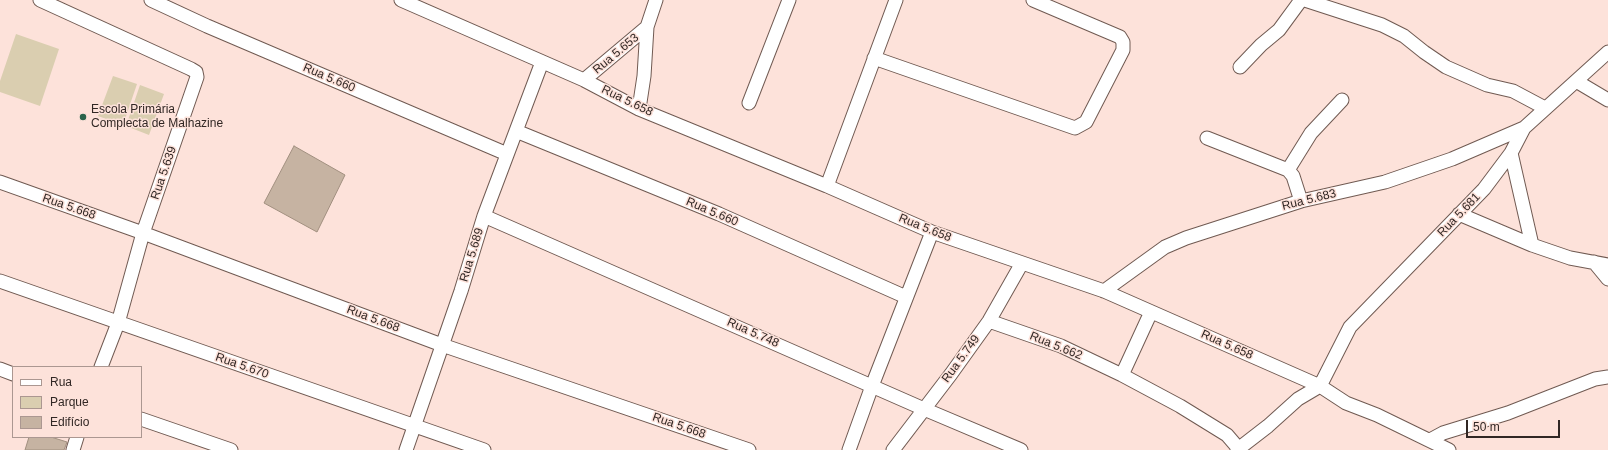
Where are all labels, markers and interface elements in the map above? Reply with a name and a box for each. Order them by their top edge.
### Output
street label: Rua 5.653 [590,31,642,77]
street label: Rua 5.660 [301,61,357,95]
street label: Rua 5.658 [599,82,655,120]
place label: Escola Primária Complecta de Malhazine [91,103,223,131]
marker: Escola Primária Complecta de Malhazine [78,112,88,122]
street label: Rua 5.639 [148,144,180,202]
street label: Rua 5.683 [1280,186,1338,214]
street label: Rua 5.681 [1435,190,1483,240]
street label: Rua 5.668 [40,191,98,223]
street label: Rua 5.660 [684,195,740,229]
street label: Rua 5.658 [897,211,953,245]
street label: Rua 5.689 [457,226,487,284]
street label: Rua 5.668 [345,302,401,336]
street label: Rua 5.748 [725,315,781,351]
street label: Rua 5.658 [1199,327,1255,363]
street label: Rua 5.662 [1028,329,1084,363]
street label: Rua 5.749 [939,332,983,386]
street label: Rua 5.670 [213,350,271,382]
legend [12,366,142,438]
text: Rua [50,375,72,389]
text: Parque [50,395,89,409]
street label: Rua 5.668 [650,410,708,442]
scale bar [1468,412,1562,438]
text: Edifício [50,415,89,429]
text: 50 m [1473,420,1500,434]

